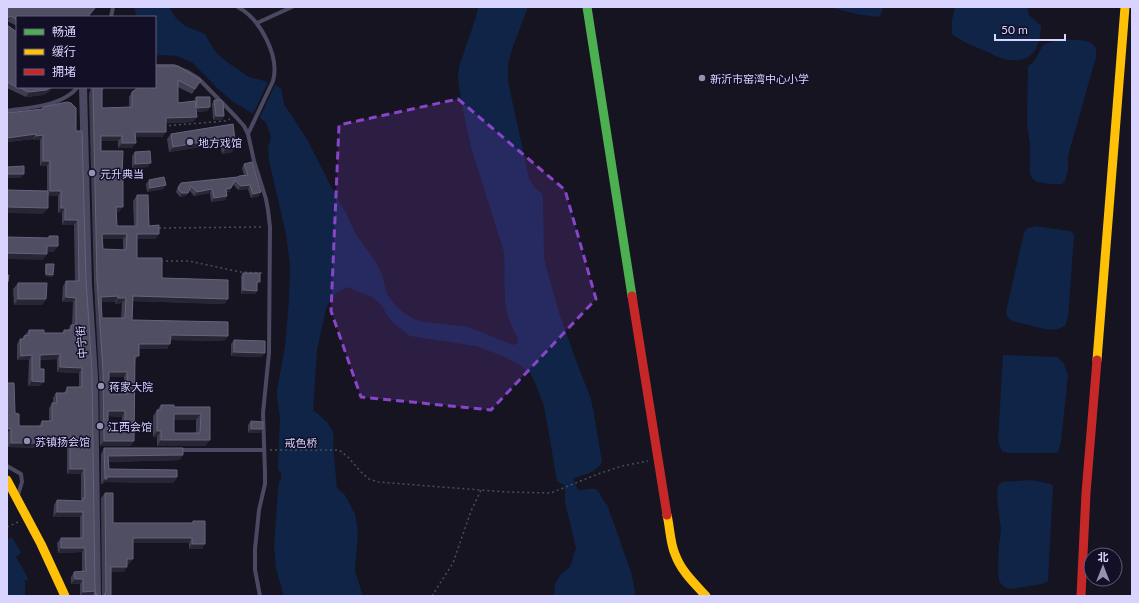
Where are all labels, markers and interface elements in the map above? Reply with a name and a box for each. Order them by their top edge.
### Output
legend [16,16,156,88]
scale bar [995,16,1065,42]
text: 50 m [1001,22,1028,37]
text: 畅通 [52,24,76,39]
text: 缓行 [52,44,76,59]
text: 拥堵 [52,64,76,79]
place label: 新沂市窑湾中心小学 [710,72,809,85]
marker: 新沂市窑湾中心小学 [697,73,707,83]
place label: 地方戏馆 [198,136,242,149]
marker: 地方戏馆 [185,137,195,147]
place label: 元升典当 [100,167,144,180]
marker: 元升典当 [87,168,97,178]
street label: 中宁街 [73,325,89,359]
place label: 蒋家大院 [109,380,153,393]
marker: 蒋家大院 [96,381,106,391]
place label: 江西会馆 [108,420,152,433]
marker: 江西会馆 [95,421,105,431]
place label: 苏镇扬会馆 [35,435,90,448]
marker: 苏镇扬会馆 [22,436,32,446]
street label: 戒色桥 [285,436,318,449]
north arrow [1083,547,1123,587]
text: 北 [1098,550,1109,563]

